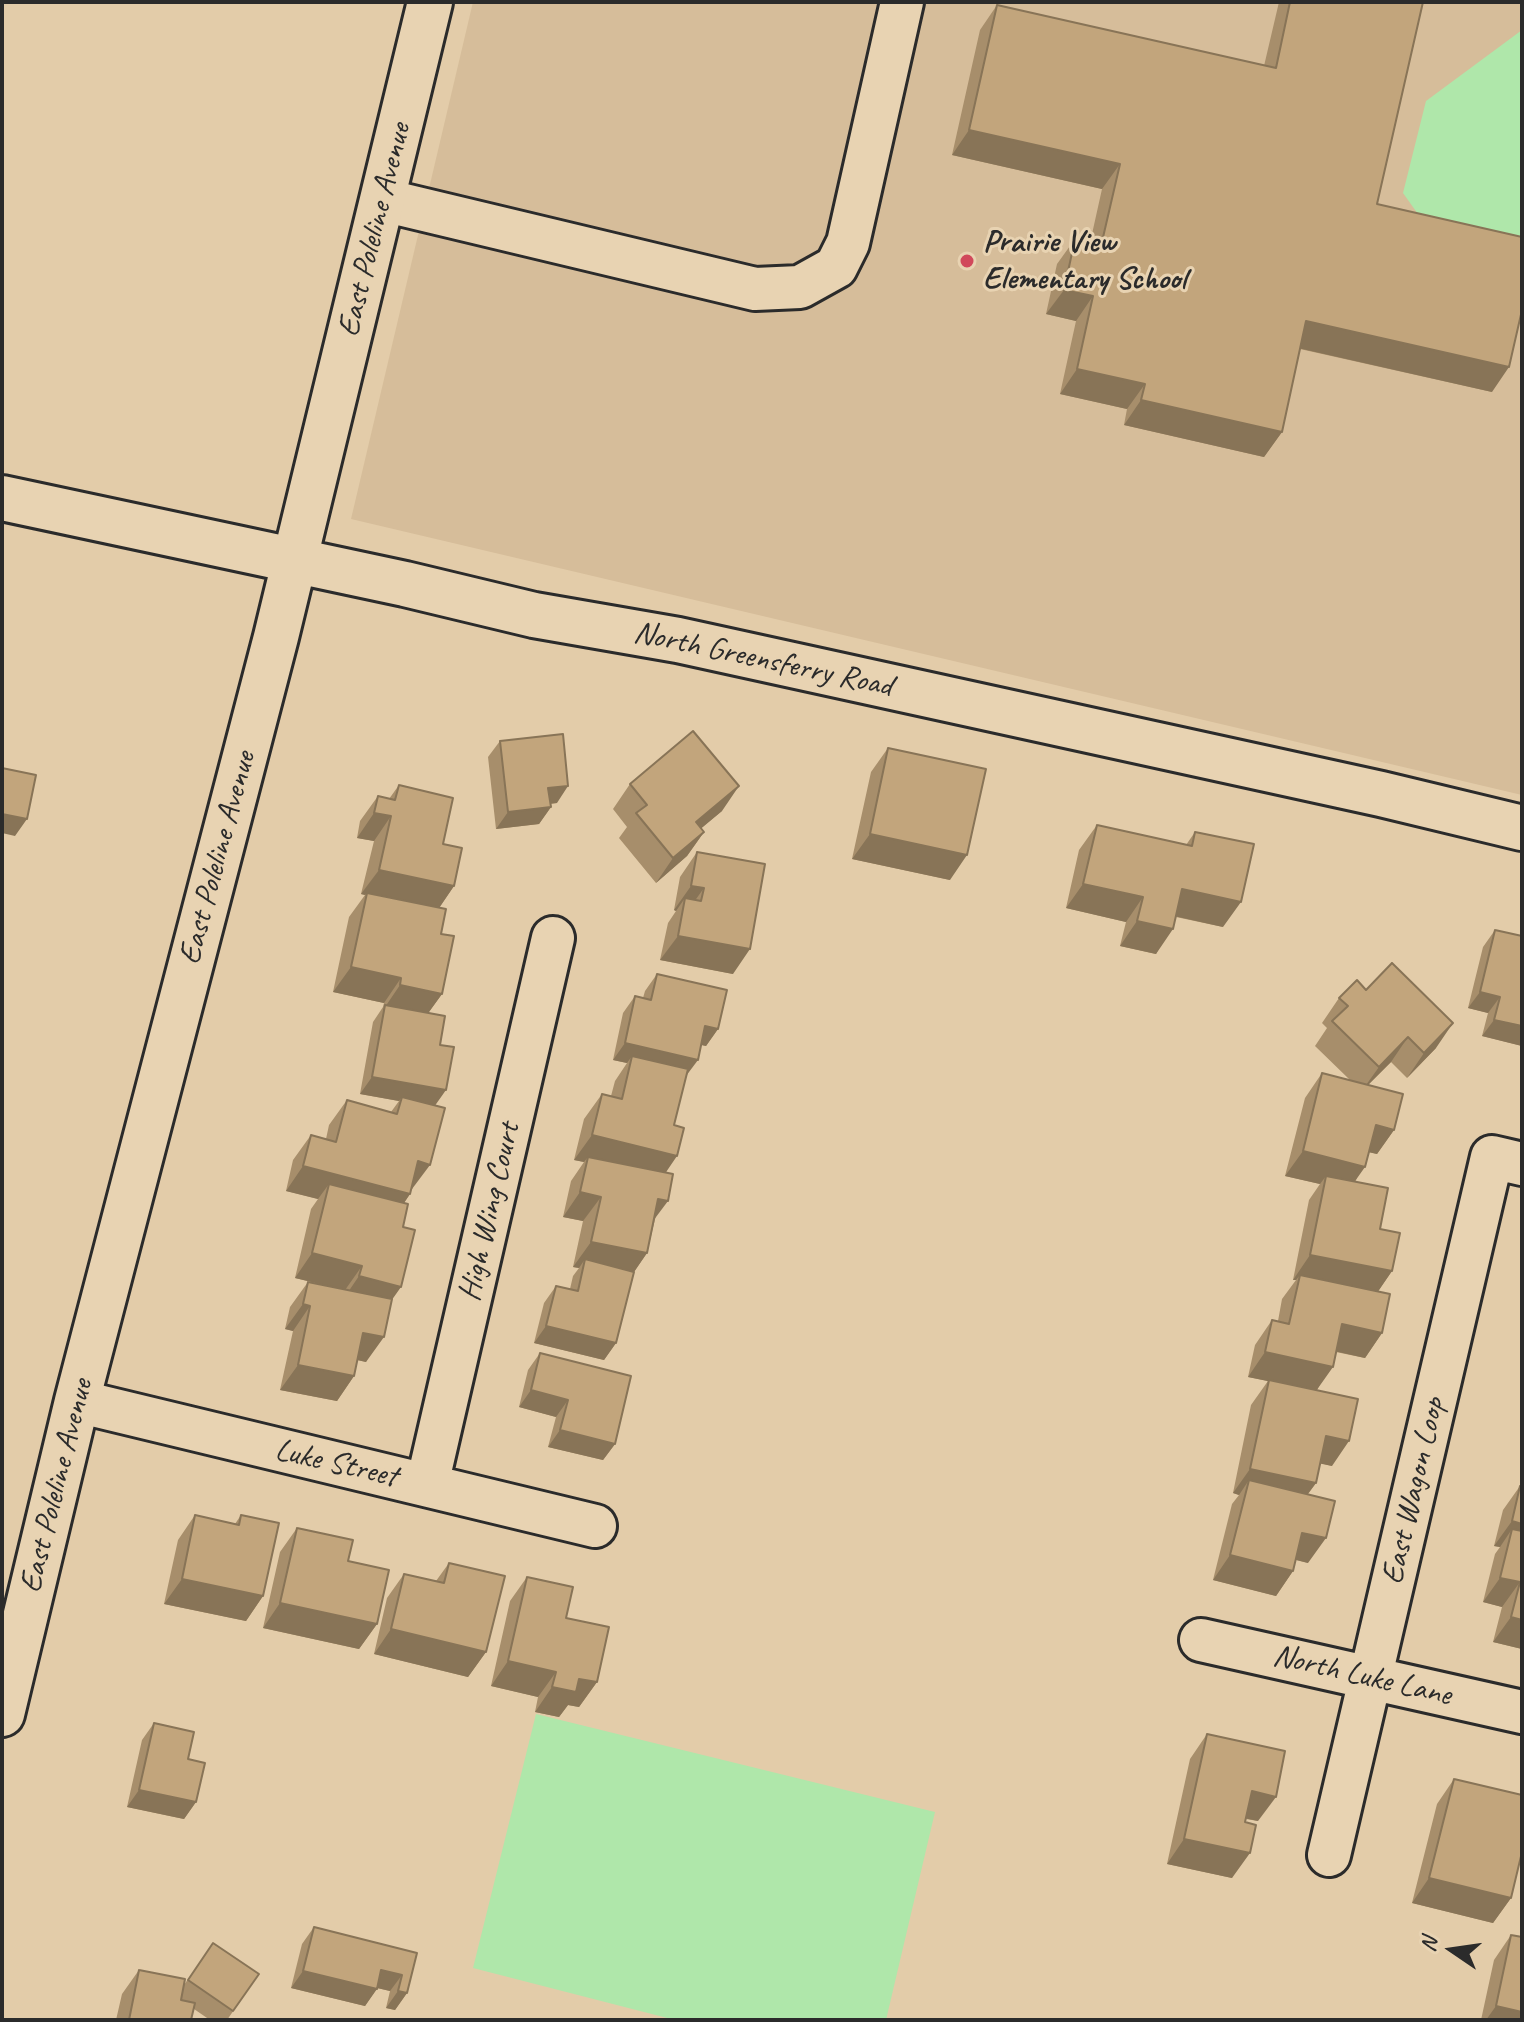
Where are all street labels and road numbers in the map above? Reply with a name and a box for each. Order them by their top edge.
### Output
street label: East Poleline Avenue [330,119,420,341]
street label: North Greensferry Road [630,614,896,706]
street label: East Poleline Avenue [171,747,265,969]
street label: High Wing Court [451,1119,529,1305]
street label: East Poleline Avenue [12,1375,102,1597]
street label: East Wagon Loop [1374,1394,1454,1588]
street label: Luke Street [271,1431,401,1497]
street label: North Luke Lane [1269,1637,1455,1715]

